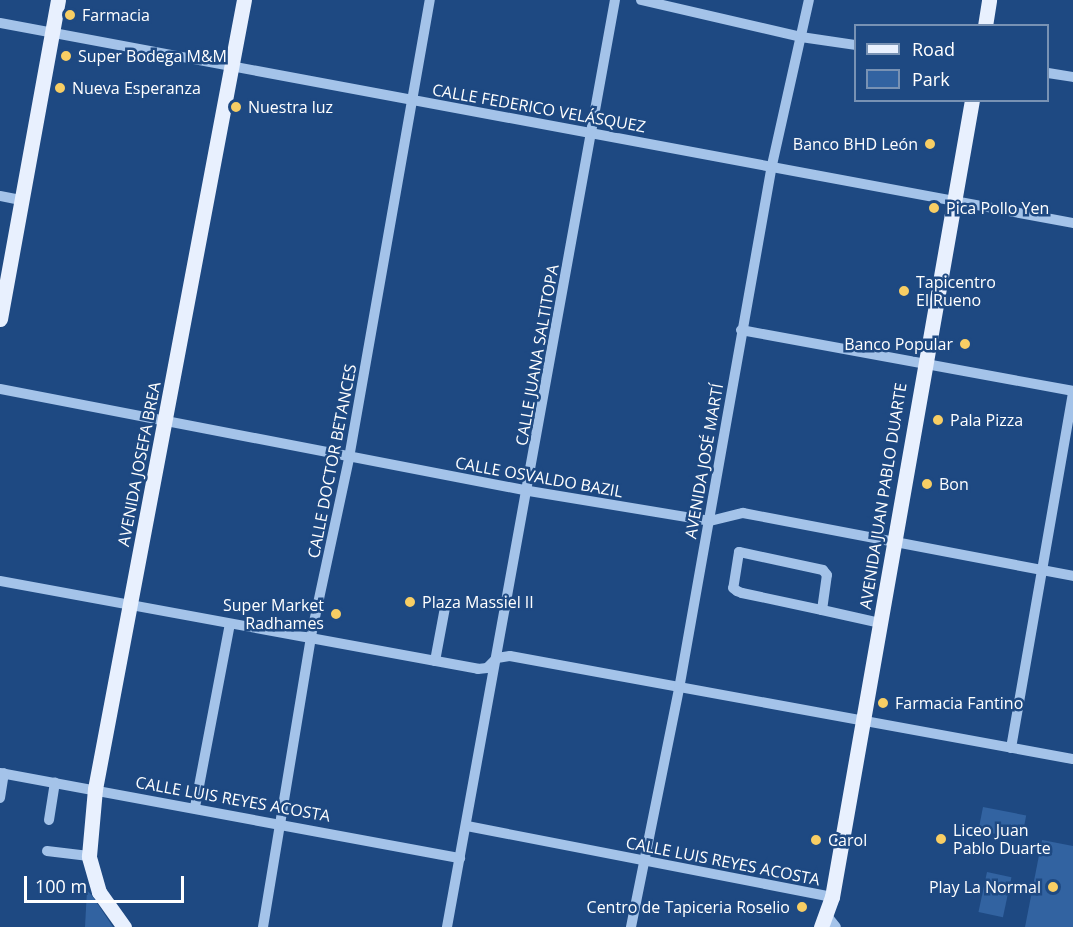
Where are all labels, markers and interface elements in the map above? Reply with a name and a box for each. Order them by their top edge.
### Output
place label: Farmacia [82,5,150,25]
marker: Farmacia [63,8,77,22]
legend [854,24,1049,102]
text: Road [912,37,955,61]
place label: Super Bodega M&M [78,46,227,66]
marker: Super Bodega M&M [59,49,73,63]
text: Park [912,67,950,91]
place label: Nueva Esperanza [72,78,201,98]
street label: CALLE FEDERICO VELÁSQUEZ [431,80,647,136]
marker: Nueva Esperanza [53,81,67,95]
place label: Nuestra luz [248,97,333,117]
marker: Nuestra luz [229,100,243,114]
place label: Banco BHD León [793,134,918,154]
marker: Banco BHD León [923,137,937,151]
place label: Pica Pollo Yen [946,198,1049,218]
marker: Pica Pollo Yen [927,201,941,215]
street label: CALLE JUANA SALTITOPA [512,263,562,447]
place label: Tapicentro El Rueno [916,272,996,310]
marker: Tapicentro El Rueno [897,284,911,298]
place label: Banco Popular [844,334,953,354]
marker: Banco Popular [958,337,972,351]
street label: CALLE DOCTOR BETANCES [304,362,360,560]
street label: AVENIDA JOSEFA BREA [114,380,164,548]
street label: AVENIDA JUAN PABLO DUARTE [856,381,910,611]
street label: AVENIDA JOSÉ MARTÍ [681,382,727,540]
place label: Pala Pizza [950,410,1023,430]
marker: Pala Pizza [931,413,945,427]
street label: CALLE OSVALDO BAZIL [454,453,624,501]
place label: Bon [939,474,969,494]
marker: Bon [920,477,934,491]
place label: Plaza Massiel II [422,592,534,612]
place label: Super Market Radhames [223,595,324,633]
marker: Plaza Massiel II [403,595,417,609]
marker: Super Market Radhames [329,607,343,621]
place label: Farmacia Fantino [895,693,1023,713]
marker: Farmacia Fantino [876,696,890,710]
street label: CALLE LUIS REYES ACOSTA [134,772,332,826]
place label: Liceo Juan Pablo Duarte [953,820,1051,858]
place label: Carol [828,830,867,850]
marker: Liceo Juan Pablo Duarte [934,832,948,846]
street label: CALLE LUIS REYES ACOSTA [624,833,822,889]
marker: Carol [809,833,823,847]
scale bar [27,864,188,902]
text: 100 m [35,874,87,898]
place label: Play La Normal [929,877,1041,897]
marker: Play La Normal [1046,880,1060,894]
place label: Centro de Tapiceria Roselio [587,897,790,917]
marker: Centro de Tapiceria Roselio [795,900,809,914]

